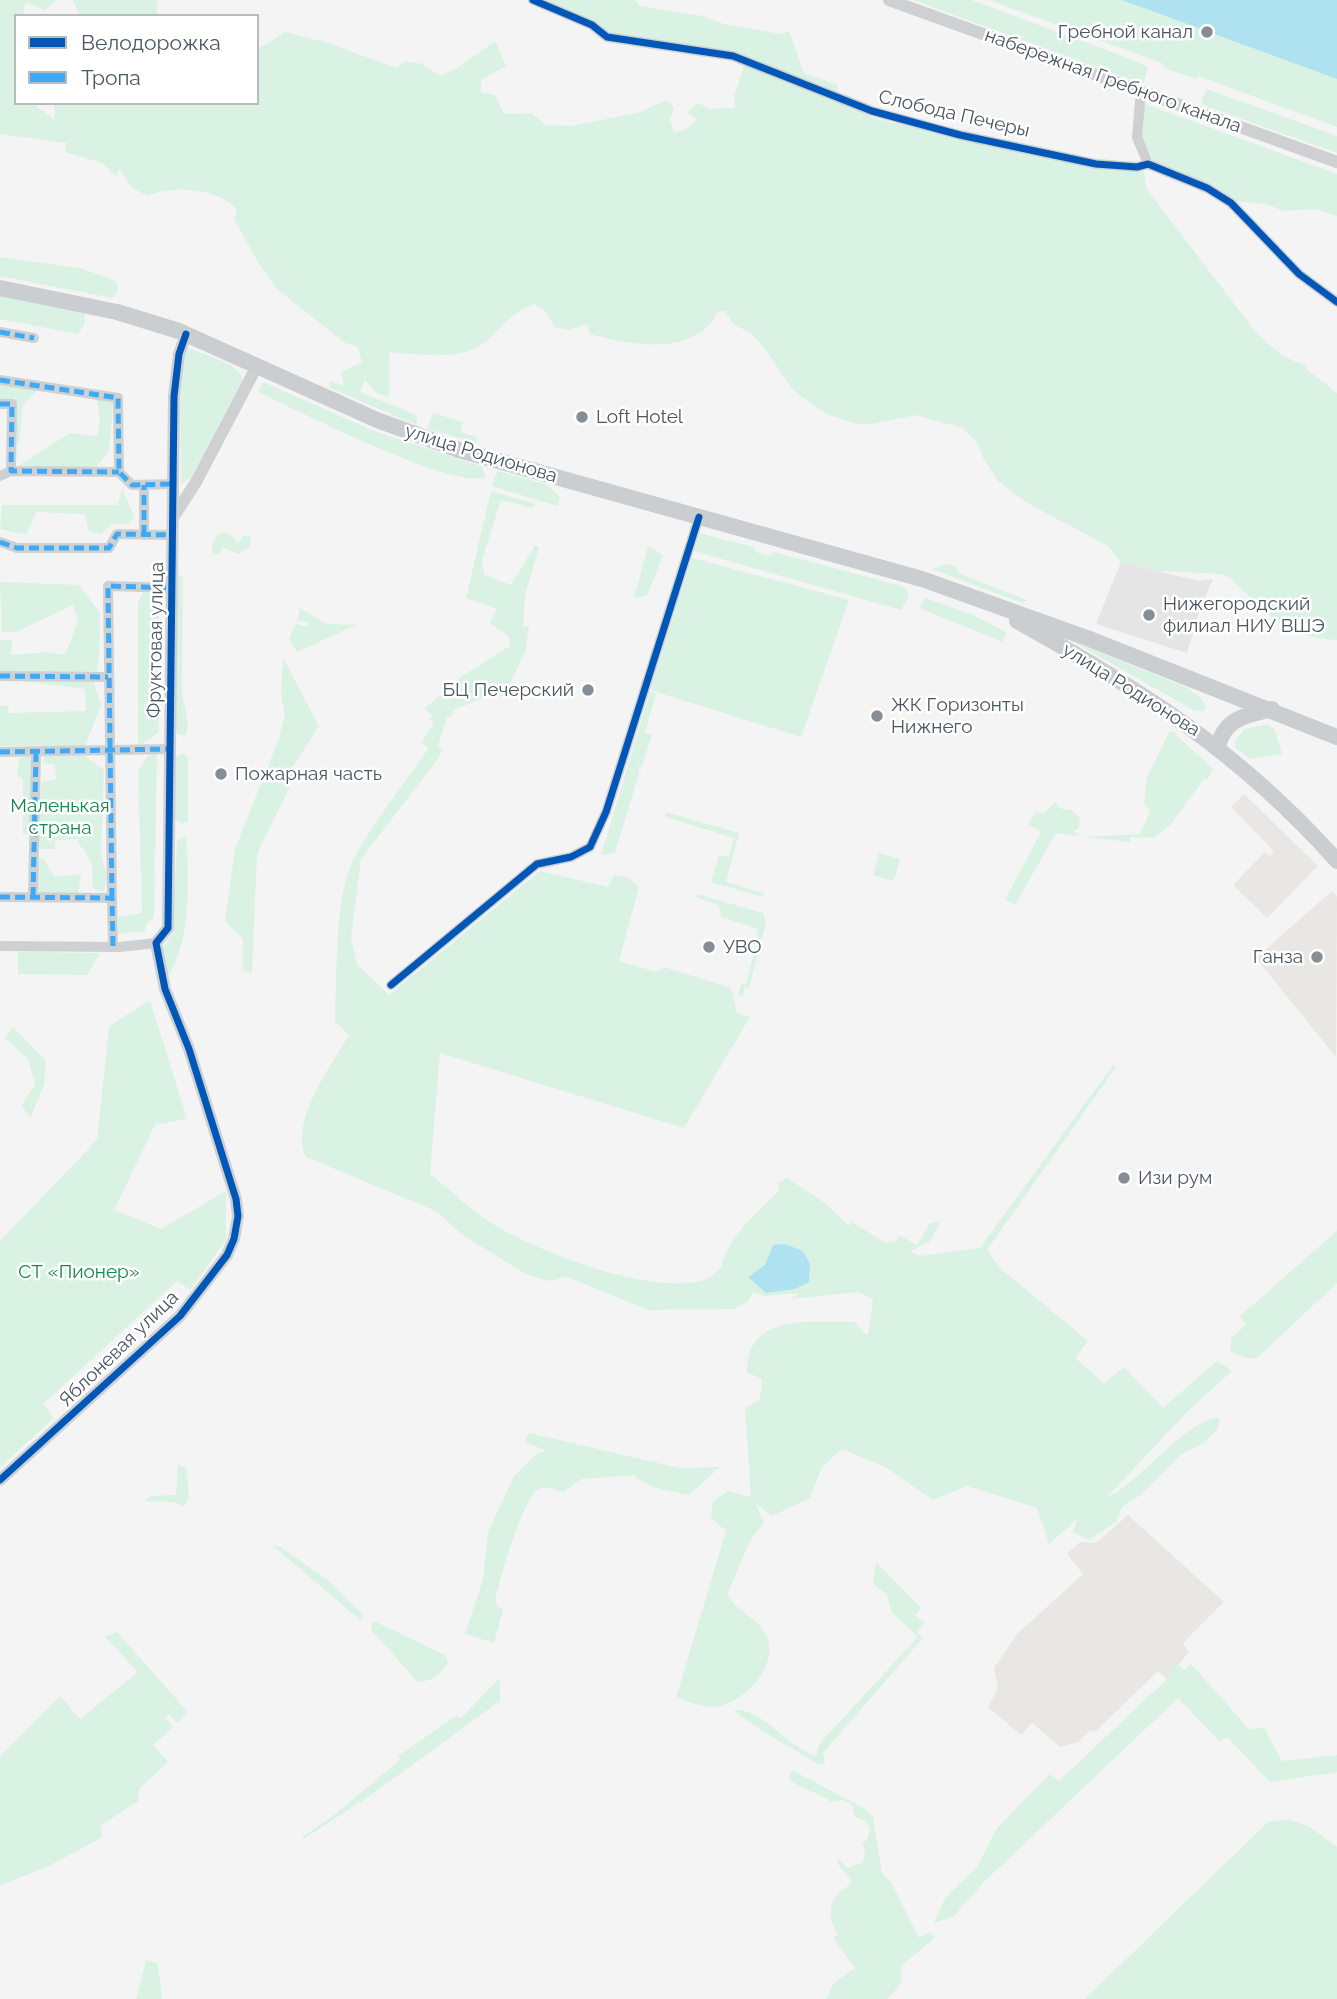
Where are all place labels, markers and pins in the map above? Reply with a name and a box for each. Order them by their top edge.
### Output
place label: Гребной канал [1058,21,1193,43]
marker: Гребной канал [1199,24,1215,40]
place label: Loft Hotel [596,406,683,428]
marker: Loft Hotel [574,409,590,425]
place label: Нижегородский филиал НИУ ВШЭ [1163,593,1325,637]
marker: Нижегородский филиал НИУ ВШЭ [1141,607,1157,623]
place label: БЦ Печерский [443,679,574,701]
marker: БЦ Печерский [580,682,596,698]
place label: ЖК Горизонты Нижнего [891,694,1024,738]
marker: ЖК Горизонты Нижнего [869,708,885,724]
place label: Пожарная часть [235,763,382,785]
marker: Пожарная часть [213,766,229,782]
place label: УВО [723,936,762,958]
marker: УВО [701,939,717,955]
place label: Ганза [1253,946,1303,968]
marker: Ганза [1309,949,1325,965]
place label: Изи рум [1138,1167,1212,1189]
marker: Изи рум [1116,1170,1132,1186]

